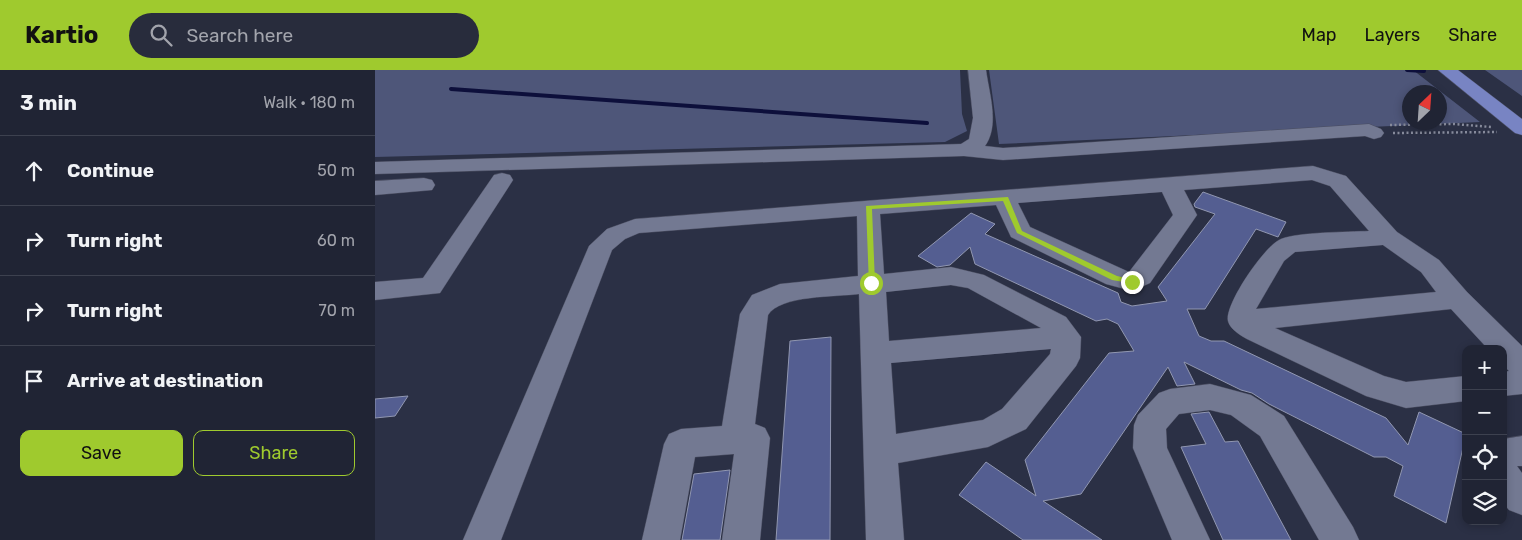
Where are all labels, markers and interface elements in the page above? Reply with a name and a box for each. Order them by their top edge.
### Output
search box [129,13,479,58]
text: Kartio [25,21,99,49]
icon: search [147,21,175,49]
text: Search here [187,24,293,47]
text: Map [1302,24,1337,46]
text: Layers [1365,24,1420,46]
text: Share [1448,24,1497,46]
north arrow [1402,85,1447,130]
text: 3 min [20,90,77,115]
text: Walk · 180 m [263,93,355,112]
icon: ahead [20,157,48,185]
text: Continue [67,159,154,182]
text: 50 m [317,161,355,180]
icon: right [20,227,48,255]
text: Turn right [67,229,162,252]
text: 60 m [317,231,355,250]
route end [1121,271,1144,294]
route start [860,272,883,295]
icon: right [20,297,48,325]
text: Turn right [67,299,162,322]
text: 70 m [318,301,355,320]
map controls [1462,345,1507,525]
button: + [1462,345,1507,390]
icon: arrive [20,367,48,395]
text: Arrive at destination [67,369,263,392]
button: − [1462,390,1507,435]
button: Save [20,430,183,476]
button: Share [193,430,355,476]
button: locate [1462,435,1507,480]
button: layers [1462,480,1507,525]

